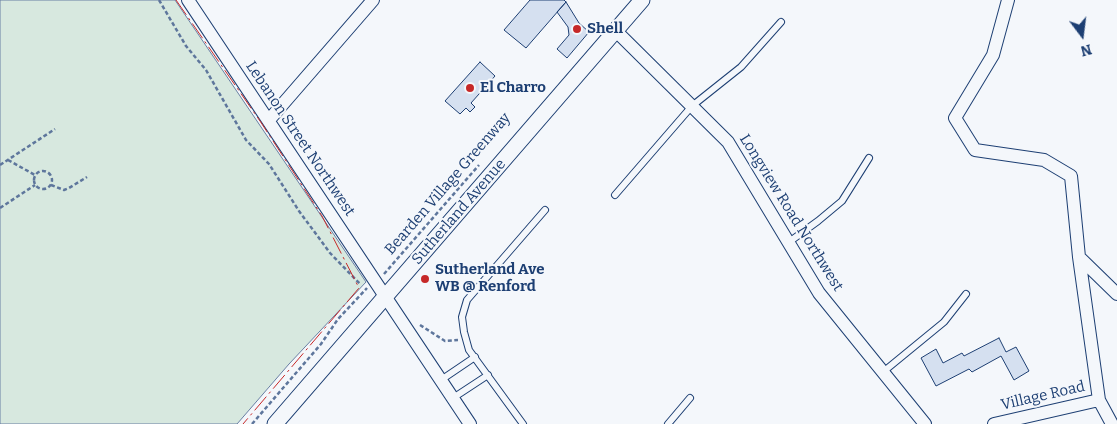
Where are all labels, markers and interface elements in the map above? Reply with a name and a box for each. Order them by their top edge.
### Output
north arrow [1057,10,1107,60]
place label: Shell [587,20,623,38]
marker: Shell [571,23,583,35]
text: N [1079,40,1093,60]
street label: Lebanon Street Northwest [241,58,359,220]
place label: El Charro [480,79,546,97]
marker: El Charro [464,82,476,94]
street label: Bearden Village Greenway [381,109,515,259]
street label: Longview Road Northwest [735,131,847,295]
street label: Sutherland Avenue [408,156,510,268]
place label: Sutherland Ave WB @ Renford [435,261,544,296]
marker: Sutherland Ave WB @ Renford [419,273,431,285]
street label: Village Road [999,378,1087,414]

